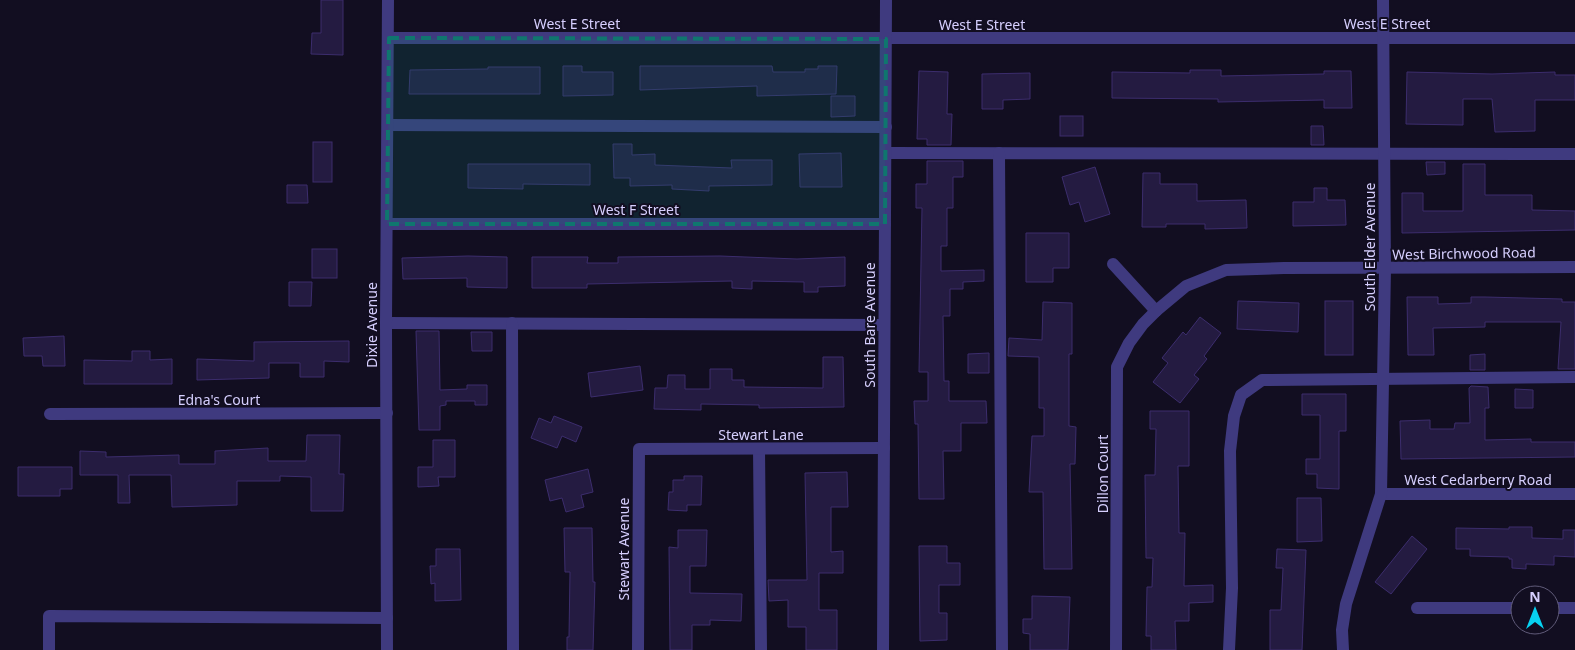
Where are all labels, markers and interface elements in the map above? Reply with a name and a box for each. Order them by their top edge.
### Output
street label: West E Street [534,14,620,33]
street label: West E Street [1344,14,1430,33]
street label: West E Street [939,15,1025,34]
street label: South Elder Avenue [1360,183,1379,311]
street label: West F Street [593,200,679,219]
street label: West Birchwood Road [1392,242,1536,264]
street label: South Bare Avenue [860,262,879,388]
street label: Dixie Avenue [362,282,381,368]
street label: Edna's Court [178,390,260,409]
street label: Stewart Lane [718,425,804,444]
street label: Dillon Court [1093,435,1112,513]
street label: West Cedarberry Road [1404,470,1552,489]
street label: Stewart Avenue [614,497,633,600]
north arrow [1510,585,1560,635]
text: N [1529,587,1541,606]

